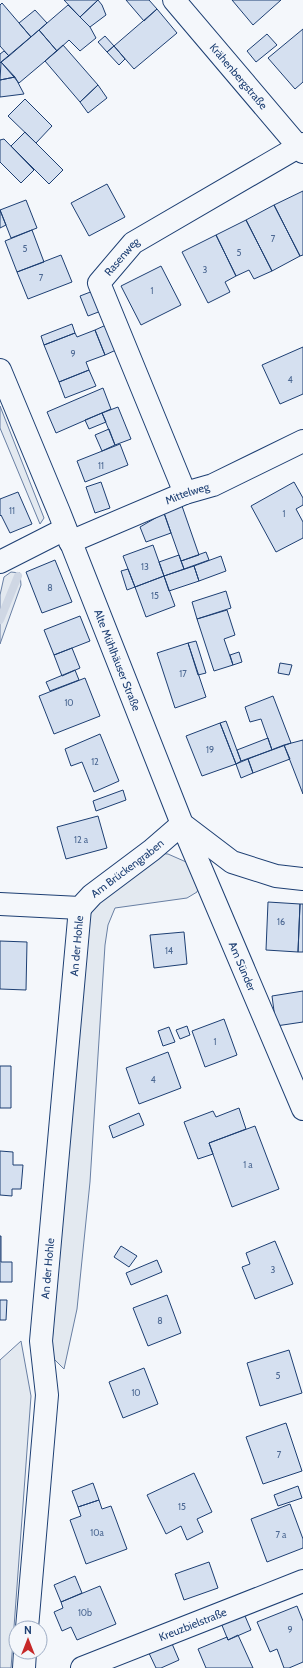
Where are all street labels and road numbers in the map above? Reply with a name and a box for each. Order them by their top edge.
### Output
street label: Krähenbergstraße [207,40,271,112]
street label: Rasenweg [101,234,142,279]
street label: Mittelweg [163,479,211,508]
street label: Alte Mühlhäuser Straße [91,607,144,713]
street label: Am Brückengraben [88,836,167,901]
street label: An der Hohle [67,914,86,977]
street label: Am Sünder [226,939,259,994]
street label: An der Hohle [38,1237,57,1299]
street label: Kreuzbielstraße [157,1605,229,1644]

